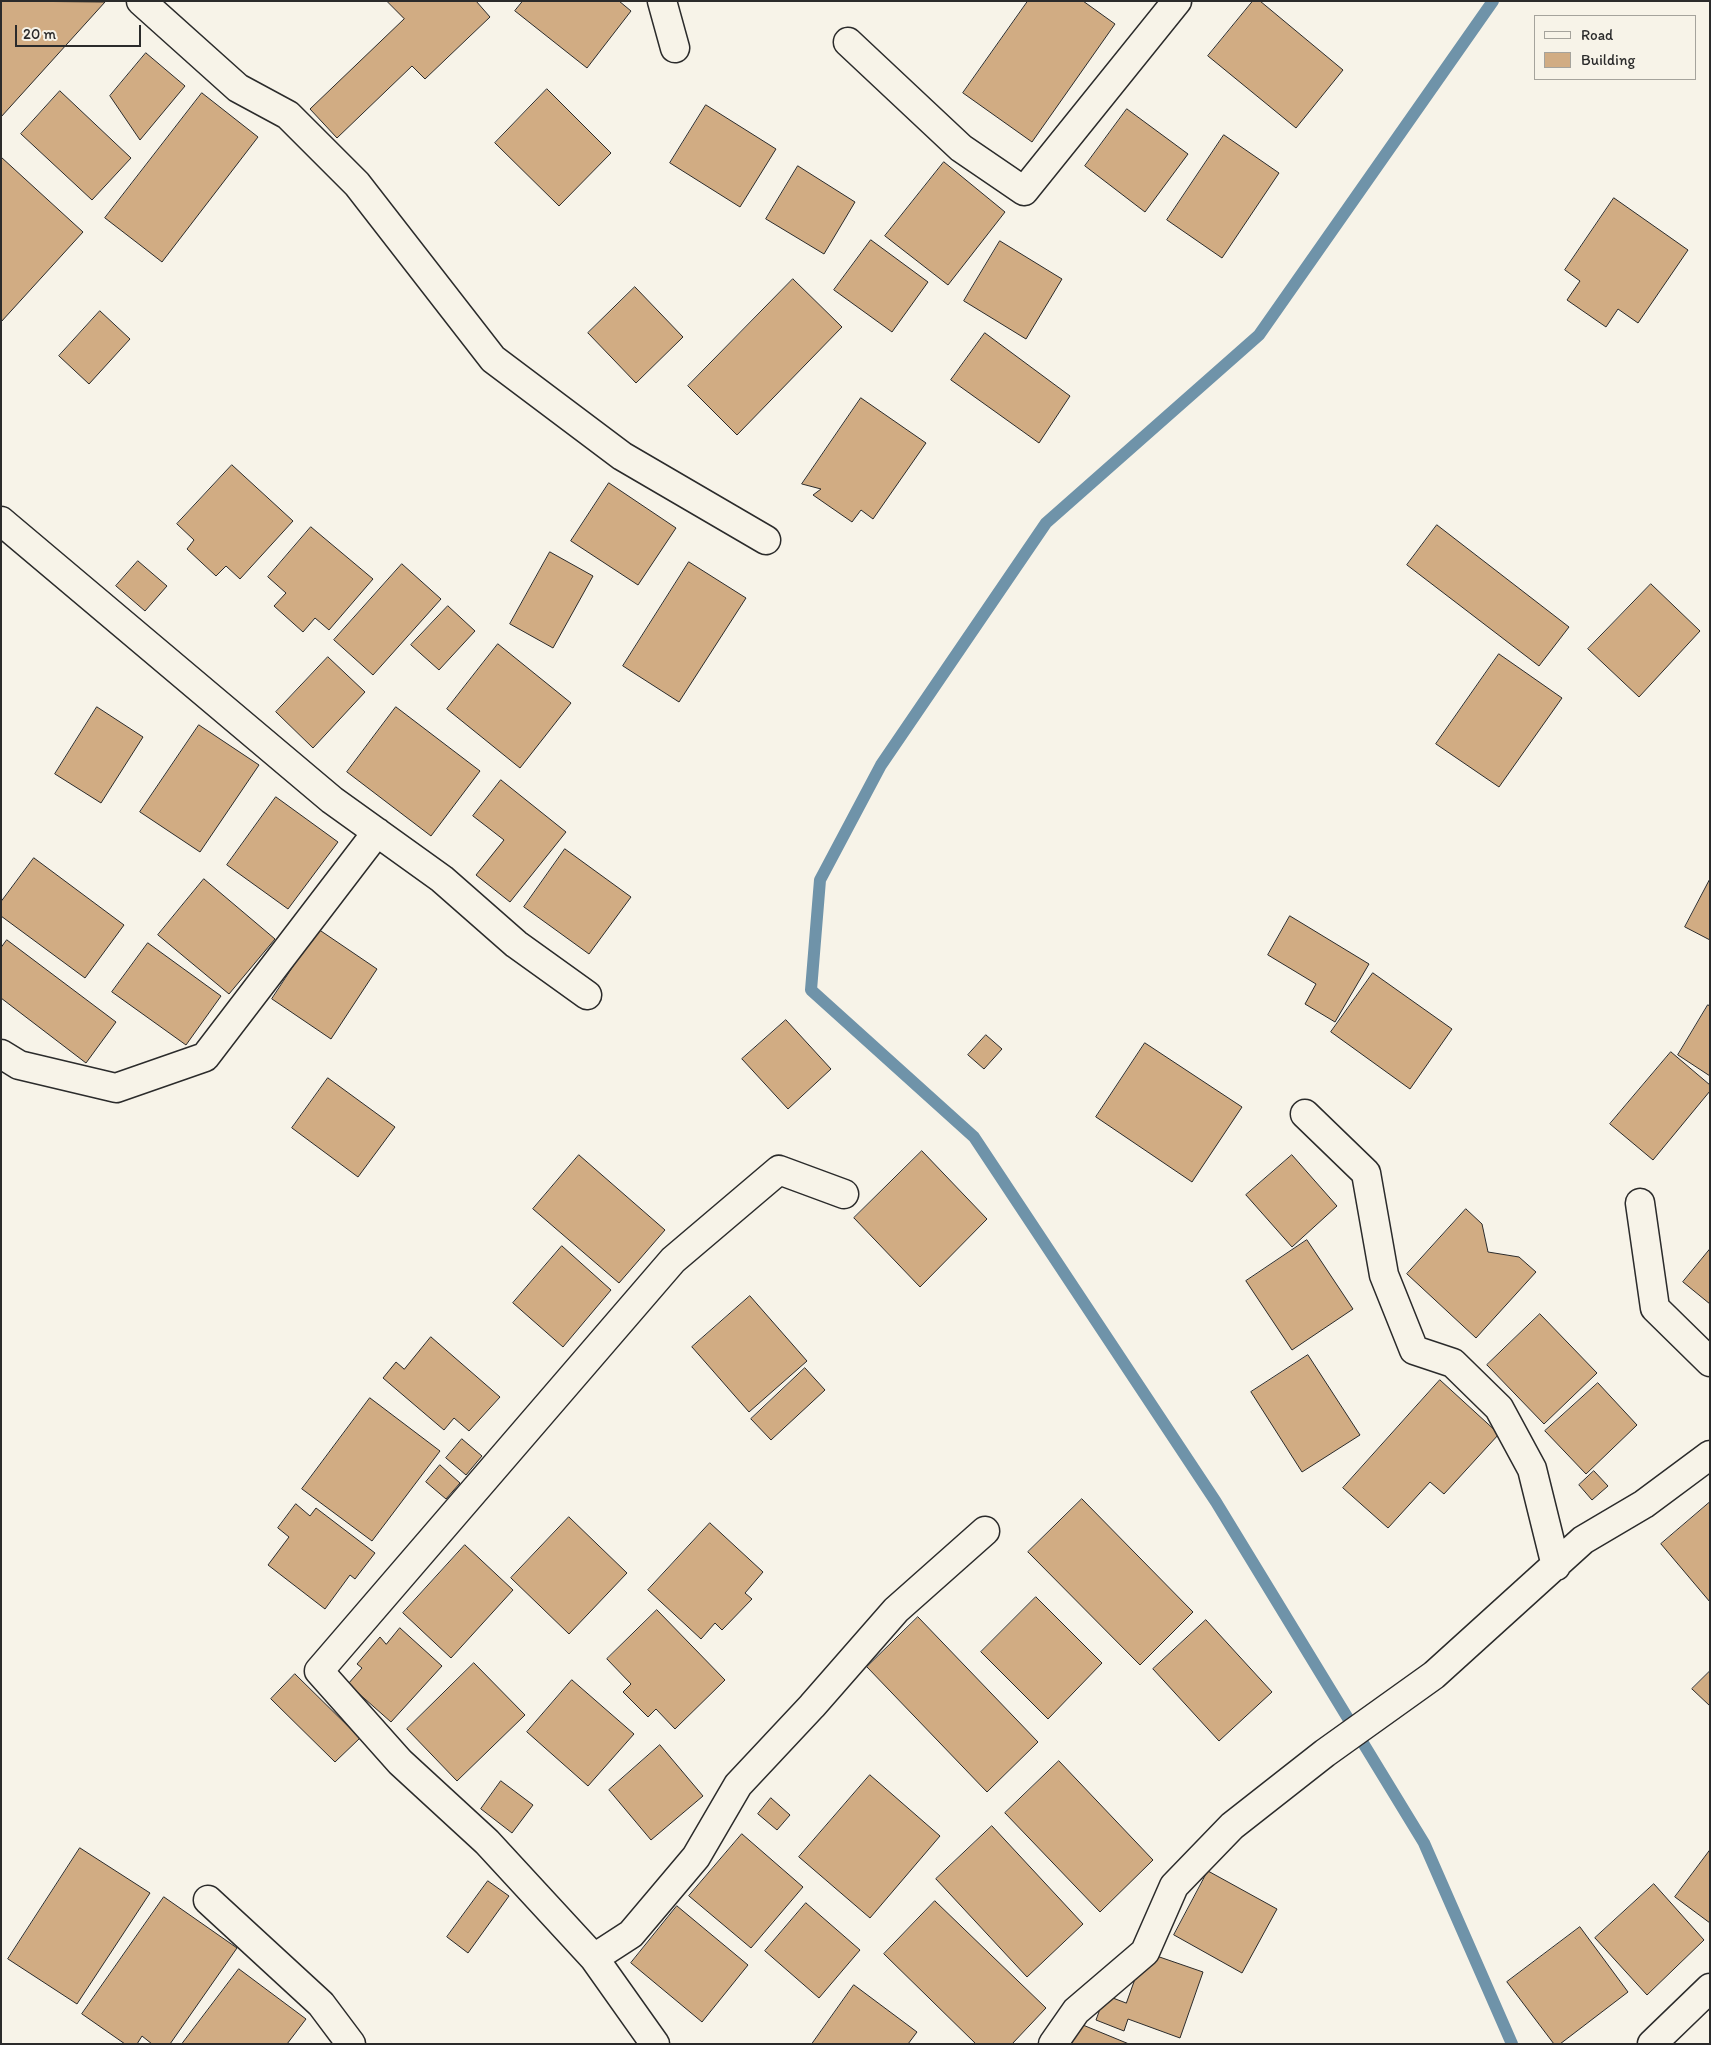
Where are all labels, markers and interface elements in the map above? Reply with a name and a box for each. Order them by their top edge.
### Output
scale bar [18,15,144,47]
legend [1534,15,1696,80]
text: 20 m [23,25,56,43]
text: Road [1581,26,1613,44]
text: Building [1581,51,1635,69]

